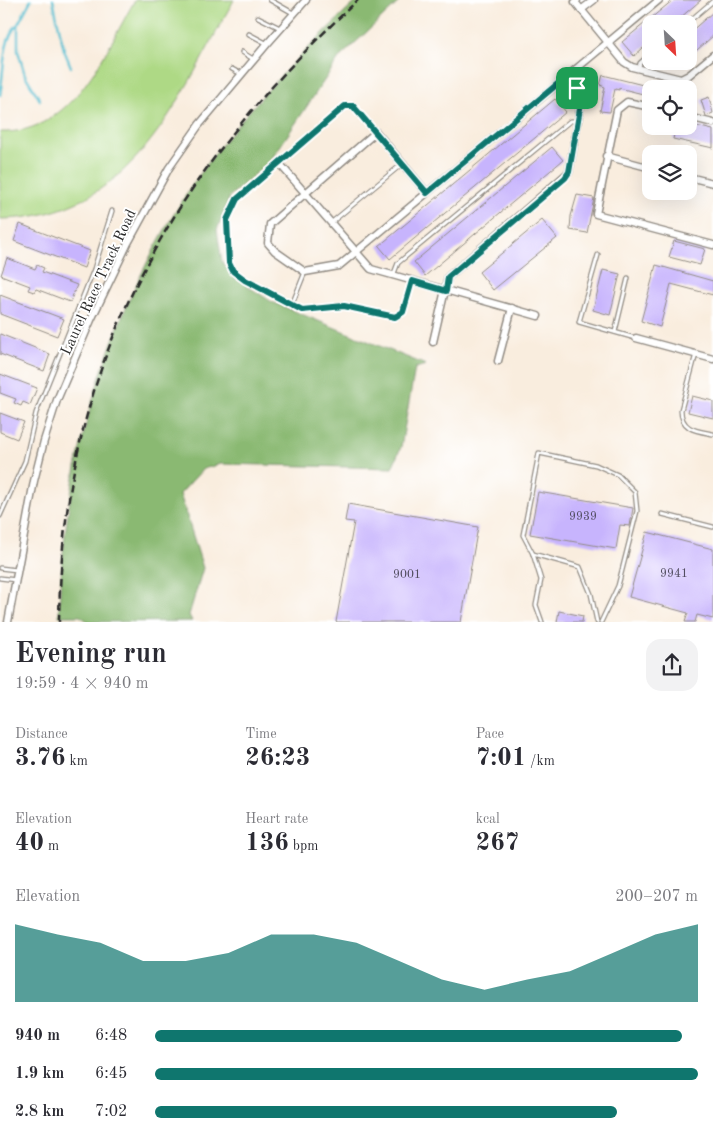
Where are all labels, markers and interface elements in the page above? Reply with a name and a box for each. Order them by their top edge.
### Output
north arrow [642,15,698,70]
map controls [642,15,697,200]
pin [556,67,598,109]
icon: arrive [563,74,591,102]
button: locate [642,80,697,135]
button: layers [642,145,697,200]
street label: Laurel Race Track Road [59,207,140,358]
house number: 9939 [569,511,597,523]
house number: 9941 [660,568,688,580]
house number: 9001 [393,569,421,581]
button: share [646,639,698,691]
text: Evening run [15,641,167,669]
text: 19:59 · 4 × 940 m [15,676,148,692]
text: Distance [15,727,68,741]
text: Time [245,727,277,741]
text: Pace [476,727,504,741]
text: 3.76 [15,746,66,771]
text: 26:23 [245,746,310,771]
text: 7:01 [476,746,526,771]
text: km [66,754,88,768]
text: /km [526,754,555,768]
text: Elevation [15,812,72,826]
text: Heart rate [245,812,308,826]
text: kcal [476,812,500,826]
text: 40 [15,831,44,856]
text: 136 [245,831,289,856]
text: 267 [476,831,519,856]
text: m [44,839,59,853]
text: bpm [289,839,318,853]
text: Elevation [15,889,80,905]
text: 200–207 m [615,889,698,905]
text: 940 m [15,1028,60,1044]
text: 6:48 [95,1028,127,1044]
text: 1.9 km [15,1066,64,1082]
text: 6:45 [95,1066,127,1082]
text: 2.8 km [15,1104,64,1120]
text: 7:02 [95,1104,127,1120]

